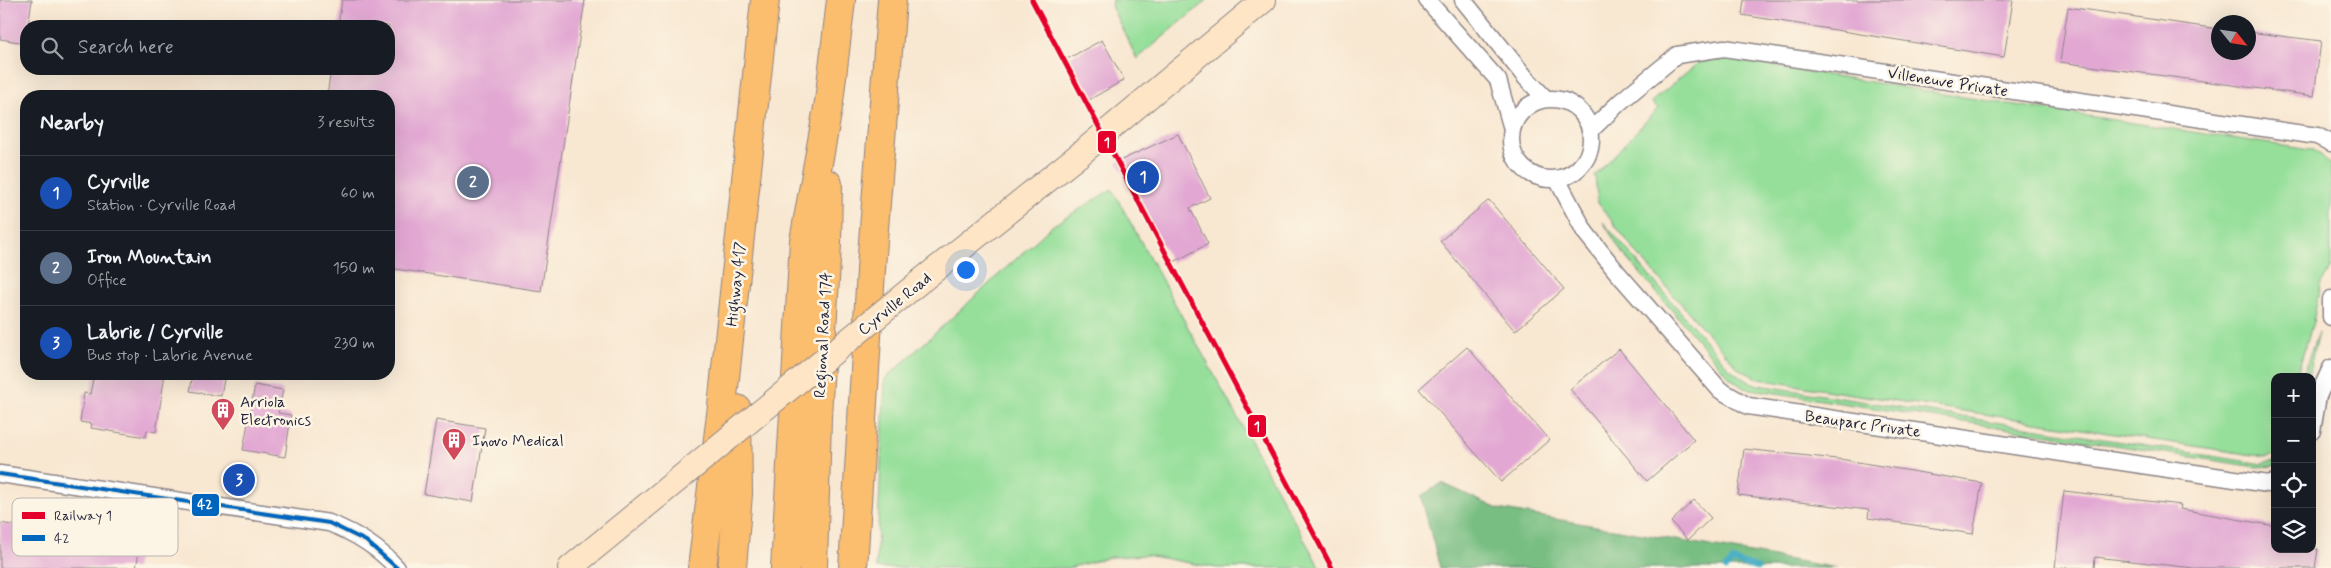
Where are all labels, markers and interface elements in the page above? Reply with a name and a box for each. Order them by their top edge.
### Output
north arrow [2211,15,2256,60]
search box [20,20,395,75]
icon: search [38,34,66,62]
text: Search here [78,35,174,60]
street label: Villeneuve Private [1886,63,2009,102]
text: Nearby [40,109,104,137]
text: 3 results [317,112,375,133]
line badge: 1 [1097,130,1117,154]
text: 1 [1104,134,1110,152]
pin: 1 [1127,158,1159,196]
pin: 2 [457,163,489,201]
text: Cyrville [87,170,150,195]
text: 1 [52,183,60,204]
text: 60 m [341,183,375,204]
text: Station · Cyrville Road [87,195,236,216]
street label: Highway 417 [722,241,752,328]
text: Iron Mountain [87,245,212,270]
your location [953,257,979,283]
text: 2 [52,258,60,279]
text: 150 m [333,258,375,279]
street label: Cyrville Road [854,268,936,340]
text: Office [87,270,127,291]
street label: Regional Road 174 [810,272,838,399]
text: Labrie / Cyrville [87,320,223,345]
text: 3 [52,333,60,354]
text: 230 m [334,333,375,354]
text: Bus stop · Labrie Avenue [87,345,253,366]
map controls [2271,373,2316,553]
button: + [2271,373,2316,418]
place label: Arriola Electronics [240,392,311,431]
building icon: Arriola Electronics [210,397,236,431]
street label: Beauparc Private [1803,406,1923,443]
line badge: 1 [1247,414,1267,438]
text: 1 [1254,418,1260,436]
button: − [2271,418,2316,463]
building icon: Inovo Medical [441,427,467,461]
place label: Inovo Medical [472,431,564,452]
pin: 3 [223,461,255,499]
button: locate [2271,463,2316,508]
line badge: 42 [191,493,220,517]
text: 42 [197,496,213,514]
legend [12,498,178,556]
text: Railway 1 [54,507,112,525]
button: layers [2271,508,2316,553]
text: 42 [54,530,70,548]

